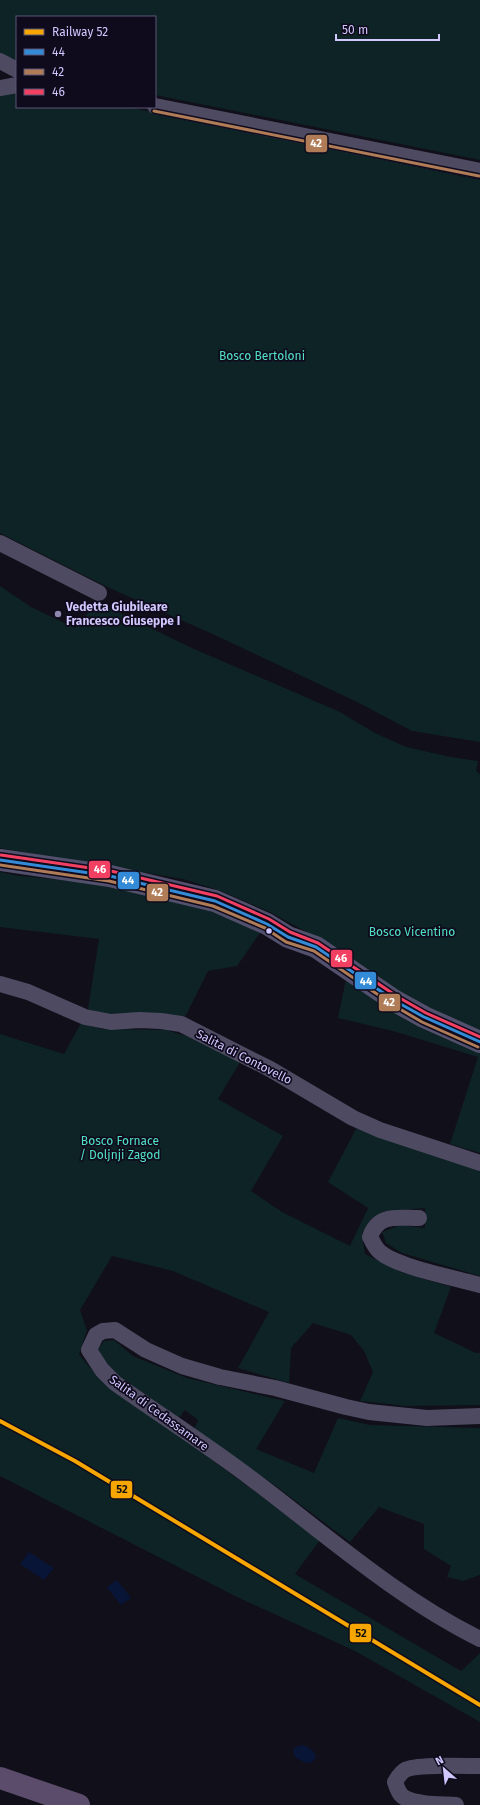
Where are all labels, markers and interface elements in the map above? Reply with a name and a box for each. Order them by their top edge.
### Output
legend [16,16,156,108]
scale bar [336,16,439,42]
text: 50 m [342,23,368,37]
text: Railway 52 [52,25,108,39]
text: 44 [52,45,65,59]
text: 42 [52,65,64,79]
text: 46 [52,85,65,99]
line badge: 42 [305,134,328,153]
text: 42 [310,137,322,150]
park label: Bosco Bertoloni [219,349,305,363]
place label: Vedetta Giubileare Francesco Giuseppe I [65,600,180,628]
marker: Vedetta Giubileare Francesco Giuseppe I [53,609,63,619]
line badge: 46 [88,860,111,879]
text: 46 [94,863,106,876]
line badge: 44 [117,871,140,890]
text: 44 [122,874,134,887]
line badge: 42 [146,883,169,902]
text: 42 [151,886,163,899]
park label: Bosco Vicentino [369,925,455,939]
unlabelled marker [264,926,274,936]
line badge: 46 [330,949,353,968]
text: 46 [335,952,347,965]
line badge: 44 [354,971,377,990]
text: 44 [360,975,372,988]
line badge: 42 [378,993,401,1012]
text: 42 [383,996,395,1009]
street label: Salita di Contovello [194,1027,294,1087]
park label: Bosco Fornace / Doljnji Zagod [80,1134,160,1162]
street label: Salita di Cedassamare [107,1372,211,1454]
line badge: 52 [110,1480,133,1499]
text: 52 [116,1483,128,1496]
line badge: 52 [349,1623,372,1643]
text: 52 [355,1627,367,1640]
north arrow [424,1749,464,1789]
text: N [433,1753,446,1768]

